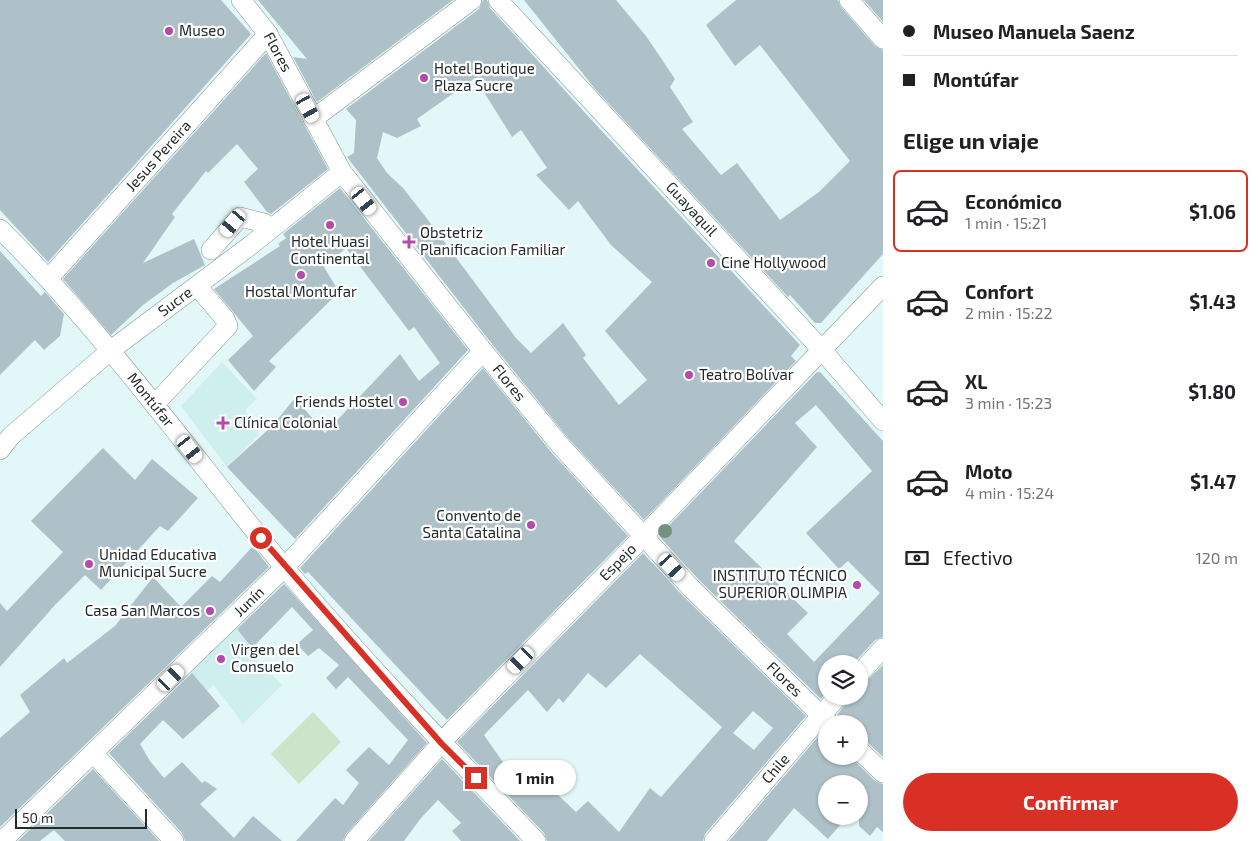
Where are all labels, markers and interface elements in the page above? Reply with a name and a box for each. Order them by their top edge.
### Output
text: Museo Manuela Saenz [933,20,1135,43]
place label: Museo [179,21,225,39]
marker: Museo [163,25,175,37]
street label: Flores [261,29,297,75]
place label: Hotel Boutique Plaza Sucre [434,59,535,94]
text: Montúfar [933,68,1019,91]
marker: Hotel Boutique Plaza Sucre [418,72,430,84]
car [294,91,321,125]
street label: Jesus Pereira [121,116,194,194]
text: Elige un viaje [903,127,1039,153]
street label: Guayaquil [663,178,722,240]
car [348,185,379,217]
icon: car [905,189,950,234]
text: Económico [965,190,1062,213]
text: $1.06 [1189,200,1236,223]
car [217,207,248,239]
text: 1 min · 15:21 [965,213,1047,232]
marker: Hotel Huasi Continental [324,219,336,231]
place label: Obstetriz Planificacion Familiar [420,223,566,258]
place label: Hotel Huasi Continental [290,232,370,267]
marker: Obstetriz Planificacion Familiar [402,235,416,249]
place label: Cine Hollywood [721,253,826,271]
marker: Cine Hollywood [705,257,717,269]
marker: Hostal Montufar [295,269,307,281]
icon: car [905,279,950,324]
text: Confort [965,280,1033,303]
street label: Sucre [154,282,195,320]
place label: Hostal Montufar [245,282,357,300]
text: $1.43 [1189,290,1236,313]
text: 2 min · 15:22 [965,303,1052,322]
street label: Flores [489,360,530,404]
place label: Teatro Bolívar [699,365,794,383]
street label: Montúfar [124,368,179,430]
marker: Teatro Bolívar [683,369,695,381]
icon: car [905,369,950,414]
text: XL [965,370,987,393]
text: $1.80 [1188,380,1236,403]
place label: Friends Hostel [295,392,394,410]
text: 3 min · 15:23 [965,393,1052,412]
marker: Friends Hostel [397,396,409,408]
place label: Clínica Colonial [234,413,338,431]
marker: Clínica Colonial [216,416,230,430]
car [174,433,205,465]
icon: car [905,459,950,504]
text: Moto [965,460,1013,483]
text: $1.47 [1190,470,1236,493]
text: 4 min · 15:24 [965,483,1054,502]
place label: Convento de Santa Catalina [422,506,521,541]
marker: Convento de Santa Catalina [525,519,537,531]
route start [250,527,272,549]
street label: Espejo [595,539,639,584]
icon: cash [903,544,931,572]
place label: Unidad Educativa Municipal Sucre [99,545,217,580]
text: Efectivo [943,546,1013,569]
text: 120 m [1195,548,1238,567]
car [656,551,687,583]
marker: Unidad Educativa Municipal Sucre [83,558,95,570]
place label: INSTITUTO TÉCNICO SUPERIOR OLIMPIA [713,566,848,601]
marker: INSTITUTO TÉCNICO SUPERIOR OLIMPIA [851,579,863,591]
street label: Junín [230,582,267,620]
place label: Casa San Marcos [85,601,200,619]
marker: Casa San Marcos [204,605,216,617]
place label: Virgen del Consuelo [231,640,300,675]
car [505,644,536,676]
marker: Virgen del Consuelo [215,653,227,665]
map controls [818,655,868,825]
button: layers [818,655,868,705]
street label: Flores [764,657,807,700]
car [154,662,187,694]
button: + [818,715,868,765]
street label: Chile [757,750,793,787]
callout: 1 min [494,760,576,796]
route end [465,767,487,789]
text: 1 min [516,768,554,787]
button: Confirmar [903,773,1238,831]
button: − [818,775,868,825]
scale bar [15,806,148,829]
text: 50 m [22,809,53,826]

